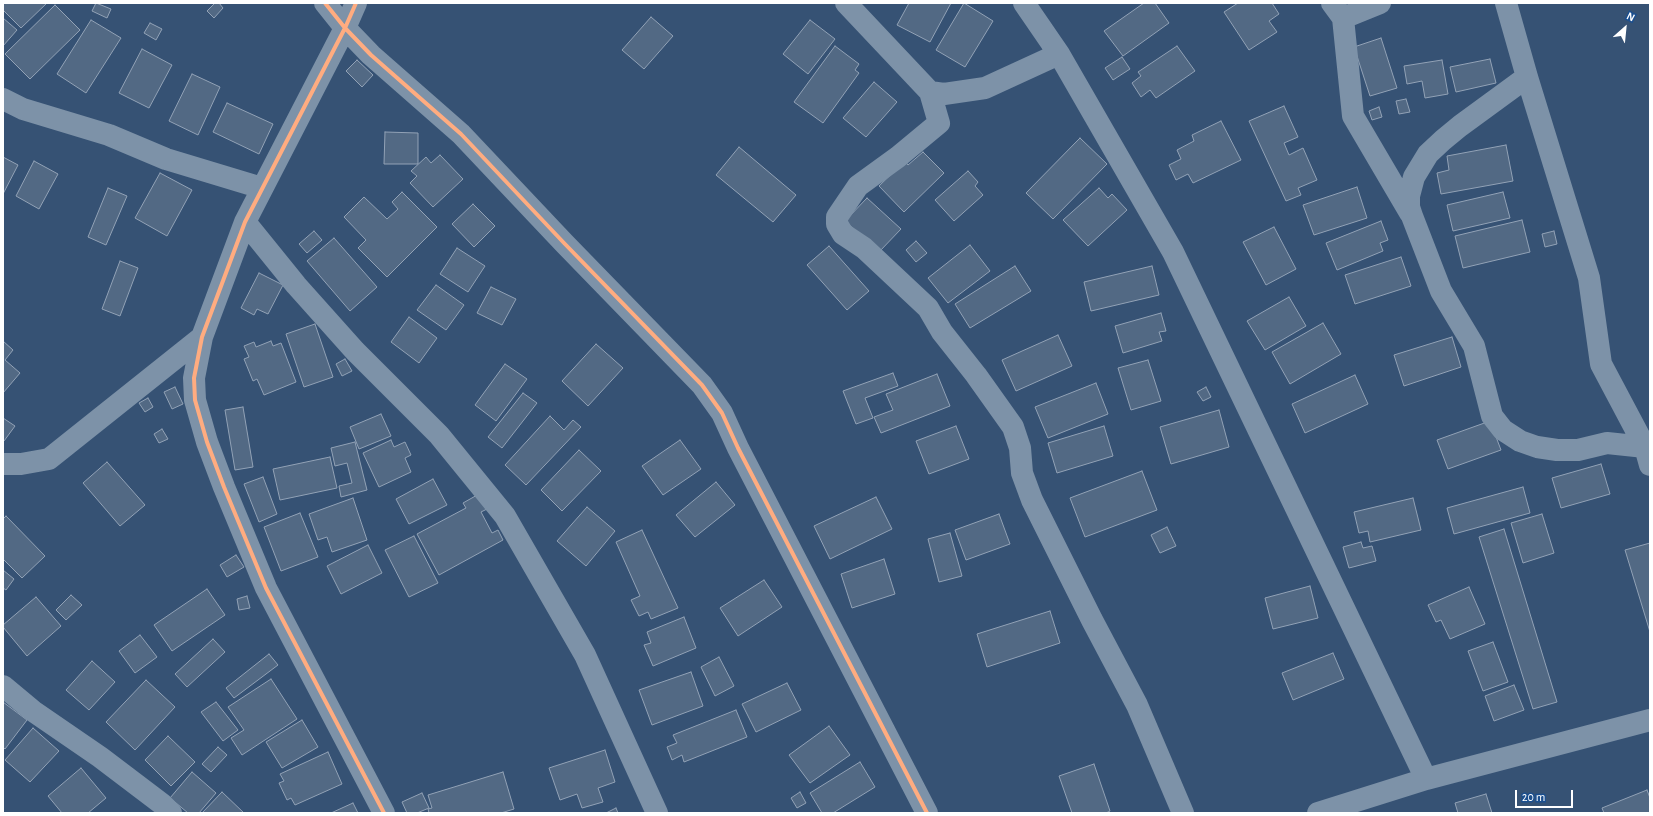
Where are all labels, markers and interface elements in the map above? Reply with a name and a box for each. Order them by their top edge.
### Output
north arrow [1605,8,1645,48]
text: N [1625,10,1637,24]
scale bar [1517,782,1575,808]
text: 20 m [1522,791,1545,803]

